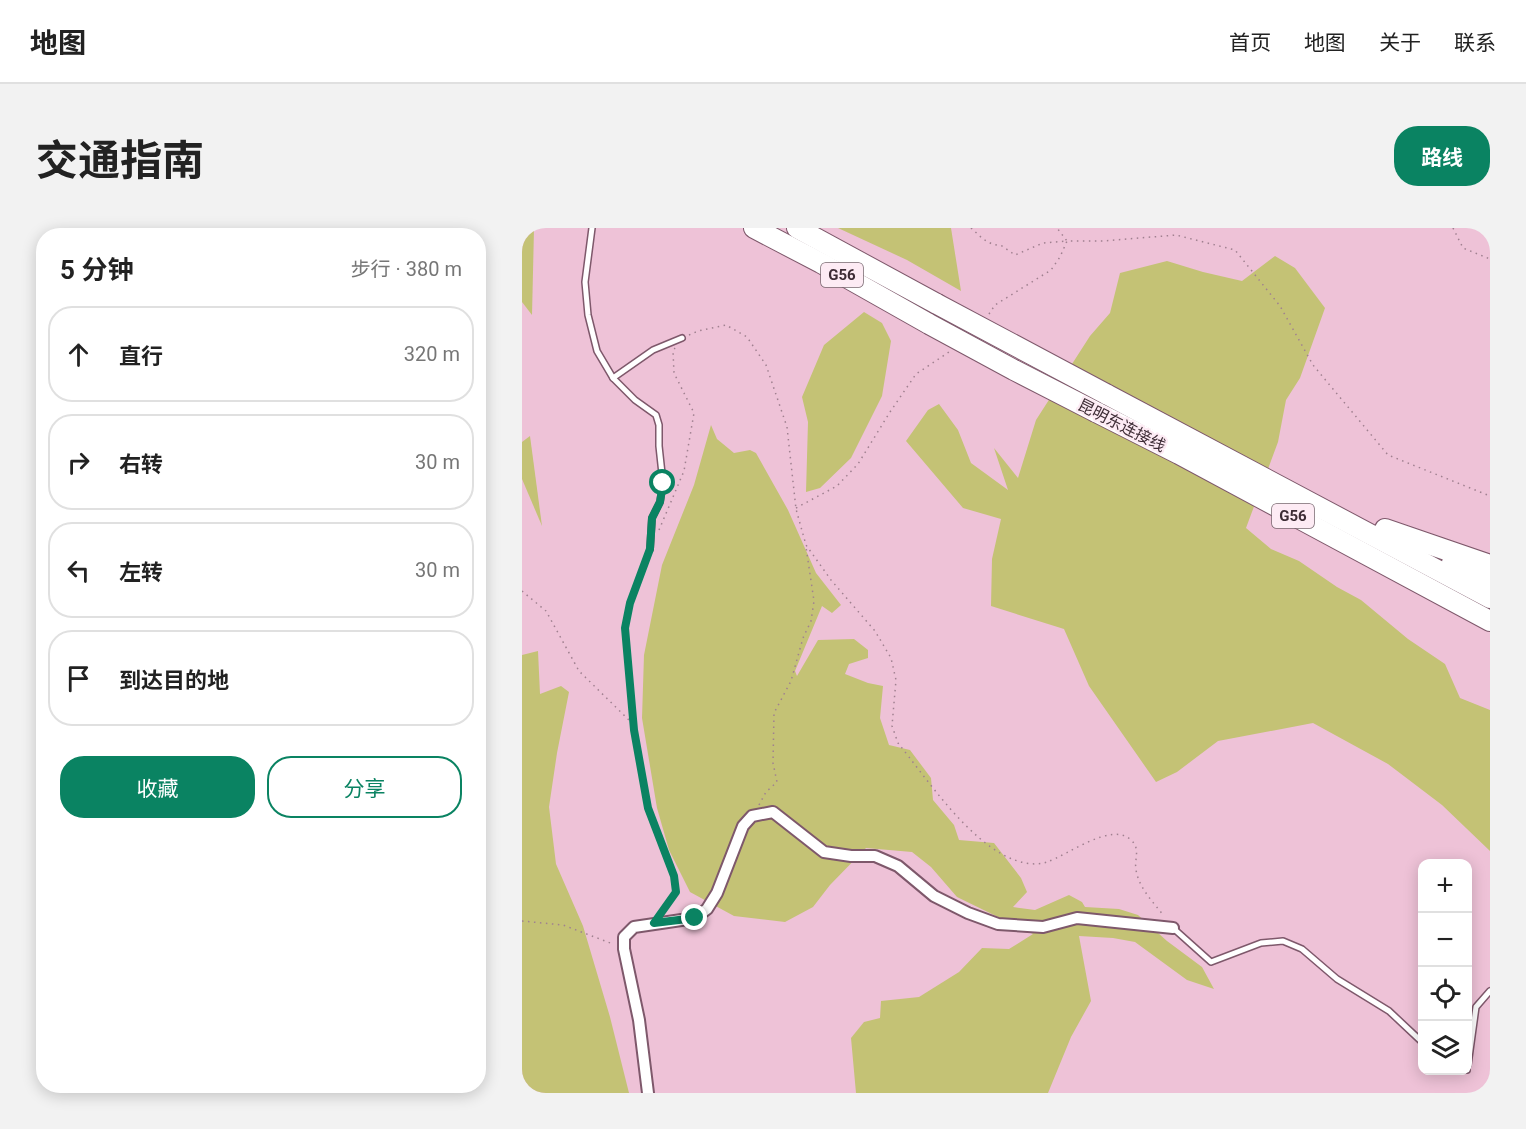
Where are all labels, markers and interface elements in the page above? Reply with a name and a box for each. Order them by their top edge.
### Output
text: 地图 [30,27,86,60]
text: 首页 [1229,31,1271,55]
text: 地图 [1304,31,1346,55]
text: 关于 [1379,31,1421,55]
text: 联系 [1454,31,1496,55]
button: 路线 [1394,126,1490,186]
text: 交通指南 [36,136,204,185]
text: 5 分钟 [60,255,133,285]
text: 步行 · 380 m [351,257,462,281]
road number: G56 [821,263,863,287]
icon: ahead [62,338,95,371]
text: 320 m [404,342,460,366]
text: 直行 [119,344,163,369]
street label: 昆明东连接线 [1075,395,1169,456]
icon: right [62,446,95,479]
text: 30 m [415,450,460,474]
text: 右转 [119,452,163,477]
route start [649,469,675,495]
road number: G56 [1272,504,1314,528]
icon: left [62,554,95,587]
text: 30 m [415,558,460,582]
text: 左转 [119,560,163,585]
icon: arrive [62,662,95,695]
text: 到达目的地 [119,668,229,693]
button: 收藏 [60,756,255,818]
button: 分享 [267,756,462,818]
map controls [1418,859,1472,1075]
button: + [1418,859,1472,913]
route end [681,904,707,930]
button: − [1418,913,1472,967]
button: locate [1418,967,1472,1021]
button: layers [1418,1021,1472,1075]

